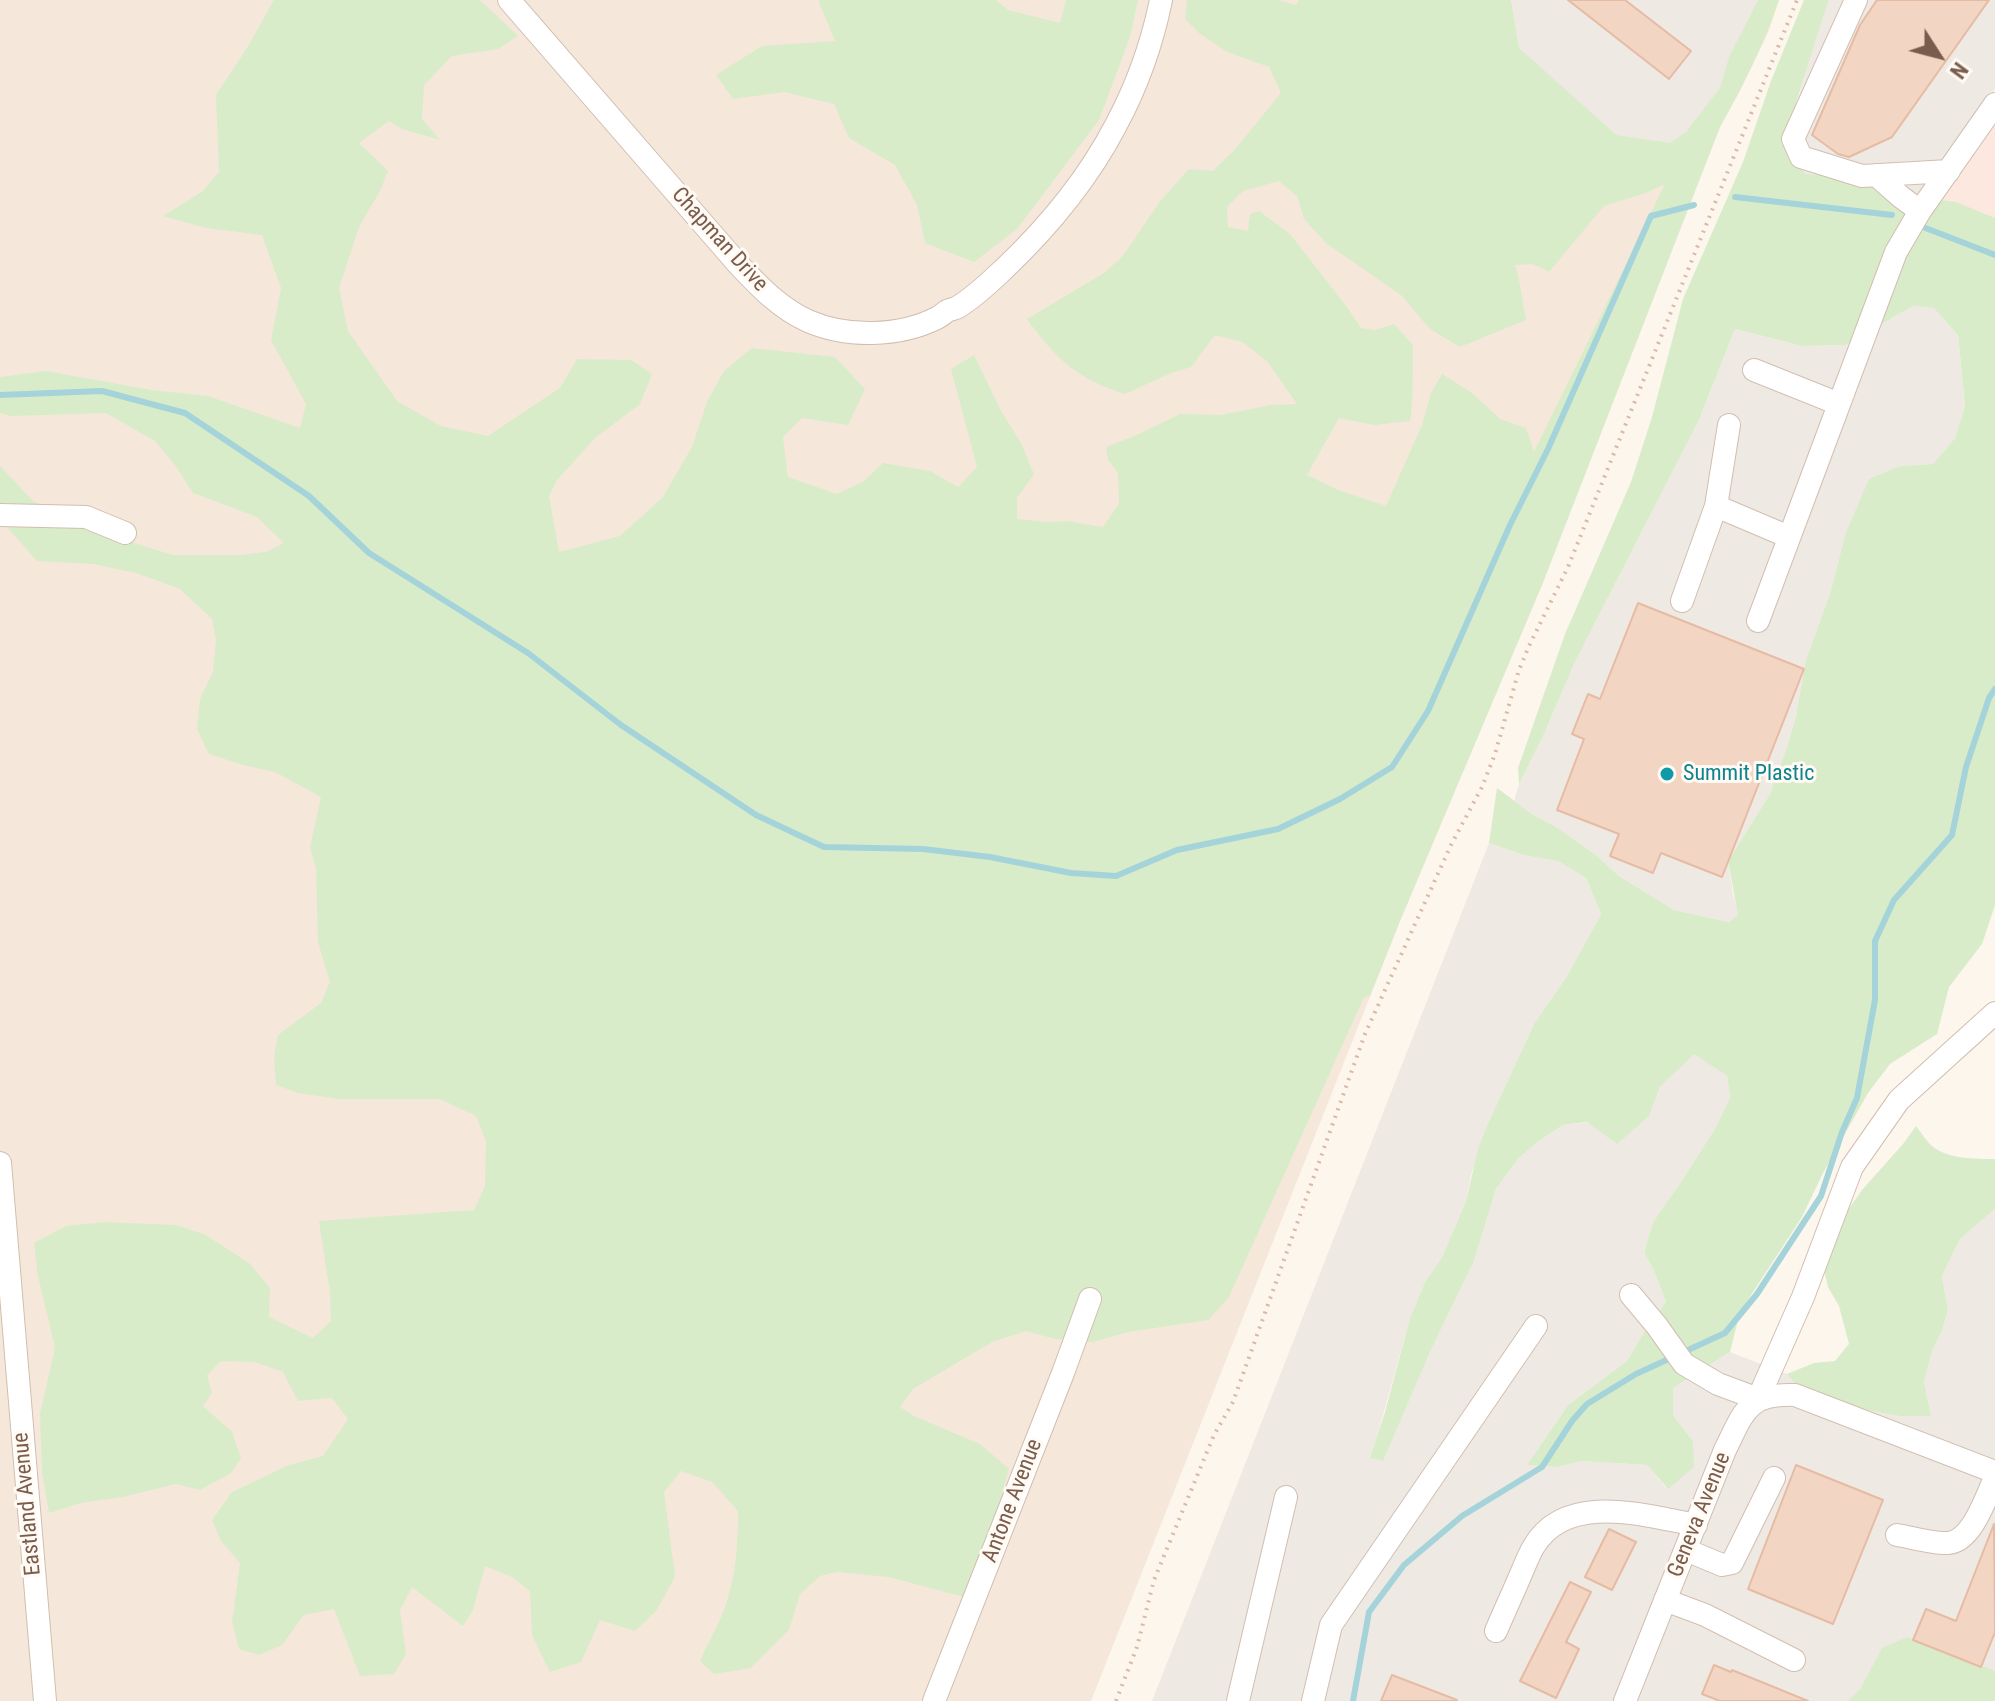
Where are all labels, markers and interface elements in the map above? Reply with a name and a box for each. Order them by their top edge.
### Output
north arrow [1899,16,1979,96]
text: N [1945,58,1973,83]
street label: Chapman Drive [665,182,773,298]
place label: Summit Plastic [1683,761,1814,787]
marker: Summit Plastic [1658,765,1676,783]
street label: Eastland Avenue [9,1431,47,1577]
street label: Antone Avenue [977,1436,1049,1566]
street label: Geneva Avenue [1663,1449,1737,1581]

